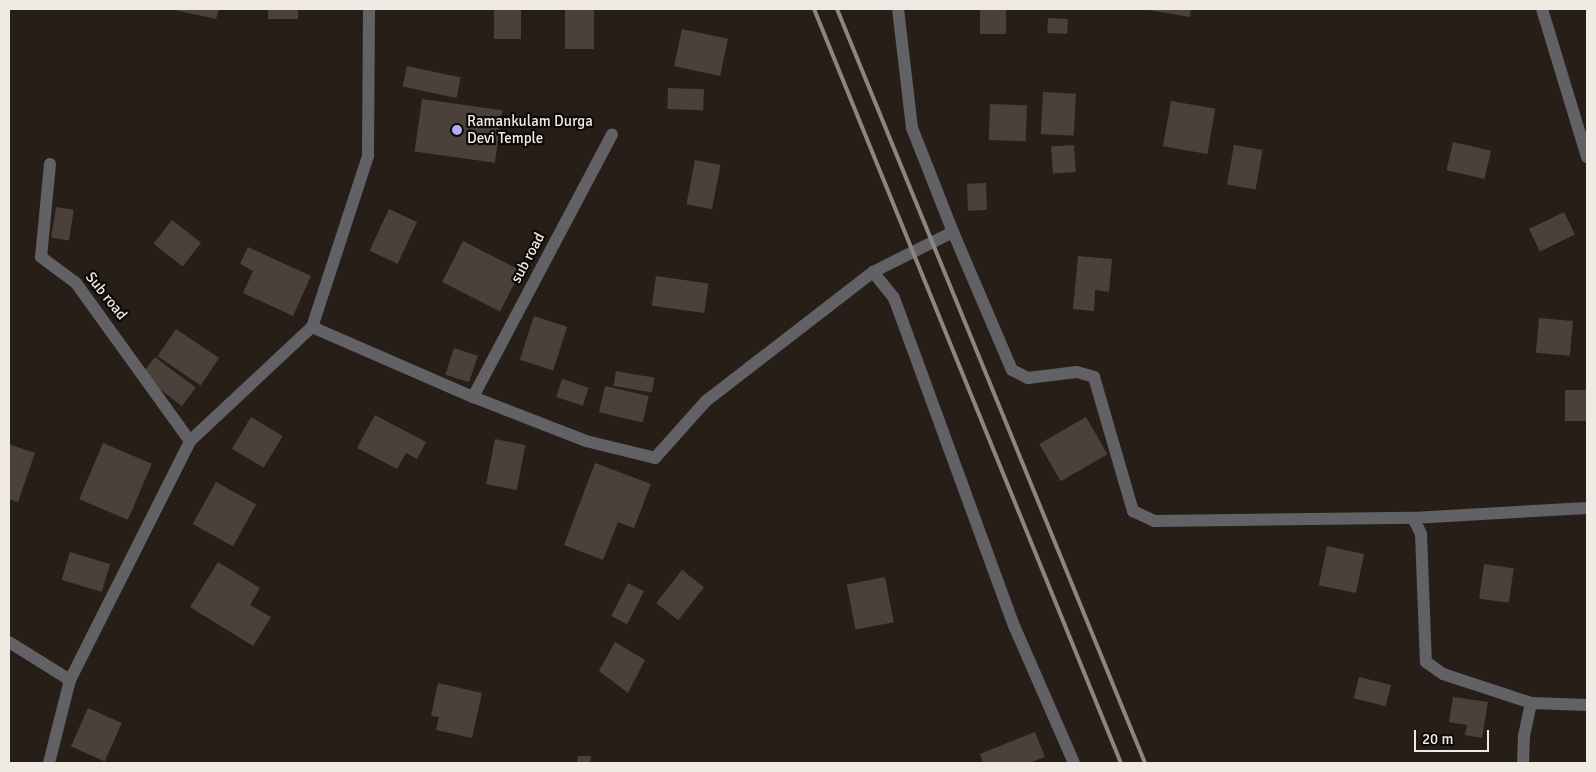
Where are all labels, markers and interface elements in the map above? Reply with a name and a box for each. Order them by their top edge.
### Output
place label: Ramankulam Durga Devi Temple [467,112,593,147]
marker: Ramankulam Durga Devi Temple [451,124,463,136]
street label: sub road [507,230,549,286]
street label: Sub road [81,268,131,324]
scale bar [1416,720,1491,752]
text: 20 m [1422,730,1453,748]

